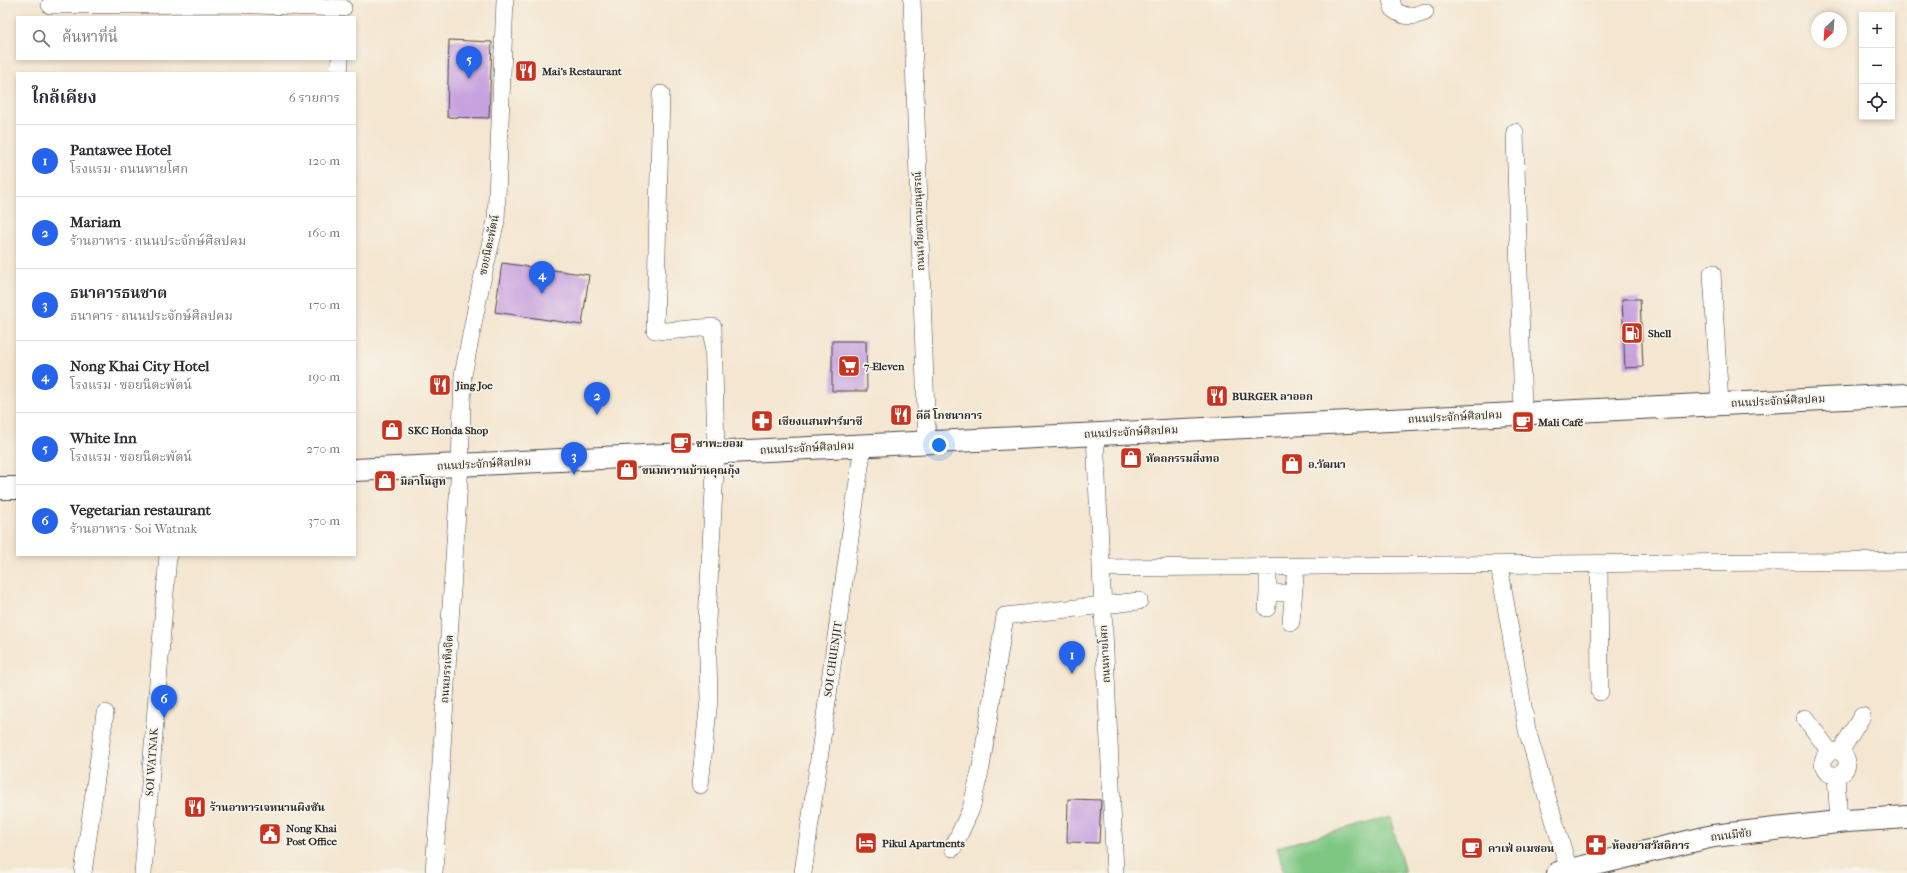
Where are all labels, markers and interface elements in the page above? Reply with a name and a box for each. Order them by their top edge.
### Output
north arrow [1811,12,1847,48]
map controls [1859,12,1895,120]
button: + [1859,12,1895,48]
search box [16,16,356,60]
icon: search [30,27,52,49]
text: ค้นหาที่นี่ [62,28,118,46]
pin: 5 [456,46,482,79]
button: − [1859,48,1895,84]
restaurant icon: Mai's Restaurant [513,58,539,84]
place label: Mai's Restaurant [541,65,623,78]
button: locate [1859,84,1895,120]
text: ใกล้เคียง [32,87,97,107]
text: 6 รายการ [289,90,340,105]
text: Pantawee Hotel [70,141,171,159]
text: 1 [43,153,47,168]
text: 120 m [308,153,340,168]
text: โรงแรม · ถนนหายโศก [70,161,188,176]
street label: ถนนเวียดนามอนุสรณ์ [911,171,928,271]
text: Mariam [70,213,121,231]
street label: ซอยนิตะพัตน์ [476,214,502,276]
text: 2 [42,225,48,240]
text: 160 m [308,225,340,240]
text: ร้านอาหาร · ถนนประจักษ์ศิลปคม [70,233,246,248]
pin: 4 [529,261,555,294]
text: ธนาคารธนชาต [70,284,167,302]
text: 3 [42,297,48,312]
text: 170 m [308,297,340,312]
text: ธนาคาร · ถนนประจักษ์ศิลปคม [70,308,233,323]
fuel station icon: Shell [1619,320,1645,346]
place label: Shell [1648,327,1672,340]
supermarket icon: 7-Eleven [836,353,862,379]
text: Nong Khai City Hotel [70,357,209,375]
place label: 7-Eleven [863,360,905,373]
text: 4 [41,369,49,384]
text: 190 m [308,369,340,384]
restaurant icon: Jing Joe [427,372,453,398]
text: โรงแรม · ซอยนิตะพัตน์ [70,377,192,392]
place label: Jing Joe [455,379,493,392]
pin: 2 [584,382,610,415]
restaurant icon: BURGER ลาออก [1204,383,1230,409]
place label: BURGER ลาออก [1232,390,1313,403]
street label: ถนนประจักษ์ศิลปคม [1730,392,1826,410]
restaurant icon: ดีดี โภชนาการ [888,402,914,428]
pharmacy icon: เชียงแสนฟาร์มาซี [749,408,775,434]
place label: ดีดี โภชนาการ [916,408,983,422]
street label: ถนนประจักษ์ศิลปคม [1407,408,1503,426]
cafe icon: Mali Café [1510,409,1536,435]
place label: เชียงแสนฟาร์มาซี [778,415,863,428]
place label: Mali Café [1537,416,1584,429]
shop icon: SKC Honda Shop [379,417,405,443]
street label: ถนนประจักษ์ศิลปคม [1083,423,1179,441]
place label: SKC Honda Shop [408,424,488,437]
text: White Inn [70,429,137,447]
cafe icon: ชาพะยอม [668,430,694,456]
your location [929,435,949,455]
place label: ชาพะยอม [696,437,743,450]
street label: ถนนประจักษ์ศิลปคม [759,439,855,457]
text: 5 [42,441,48,456]
text: 270 m [306,441,340,456]
pin: 3 [561,442,587,475]
shop icon: หัตถกรรมสิ่งทอ [1118,445,1144,471]
text: โรงแรม · ซอยนิตะพัตน์ [70,449,192,464]
place label: หัตถกรรมสิ่งทอ [1146,450,1219,465]
shop icon: อ.วัฒนา [1279,451,1305,477]
street label: ถนนประจักษ์ศิลปคม [436,455,532,473]
shop icon: ขนมหวานบ้านคุณกุ้ง [614,457,640,483]
place label: อ.วัฒนา [1308,458,1346,471]
place label: ขนมหวานบ้านคุณกุ้ง [642,464,740,478]
shop icon: มิลาโนสูท [372,468,398,494]
place label: มิลาโนสูท [400,474,446,488]
text: Vegetarian restaurant [70,501,211,519]
text: 6 [41,513,49,528]
text: 370 m [308,513,340,528]
text: ร้านอาหาร · Soi Watnak [70,521,197,536]
street label: SOI CHUENJIT [821,620,845,698]
street label: ถนนหายโศก [1096,625,1113,683]
street label: ถนนบรรเทิงจิต [438,634,456,704]
pin: 1 [1059,641,1085,674]
pin: 6 [151,685,177,718]
street label: SOI WATNAK [143,726,161,797]
restaurant icon: ร้านอาหารเจหนานผิงซัน [182,794,208,820]
place label: ร้านอาหารเจหนานผิงซัน [210,801,325,814]
public building icon: Nong Khai Post Office [257,821,283,847]
place label: Nong Khai Post Office [286,822,338,848]
street label: ถนนมีชัย [1710,826,1752,844]
hotel icon: Pikul Apartments [853,830,879,856]
pharmacy icon: ห้องยาสวัสดิการ [1583,832,1609,858]
cafe icon: คาเฟ่ อเมซอน [1459,835,1485,861]
place label: Pikul Apartments [882,837,965,850]
place label: ห้องยาสวัสดิการ [1612,839,1690,852]
place label: คาเฟ่ อเมซอน [1488,842,1555,855]

